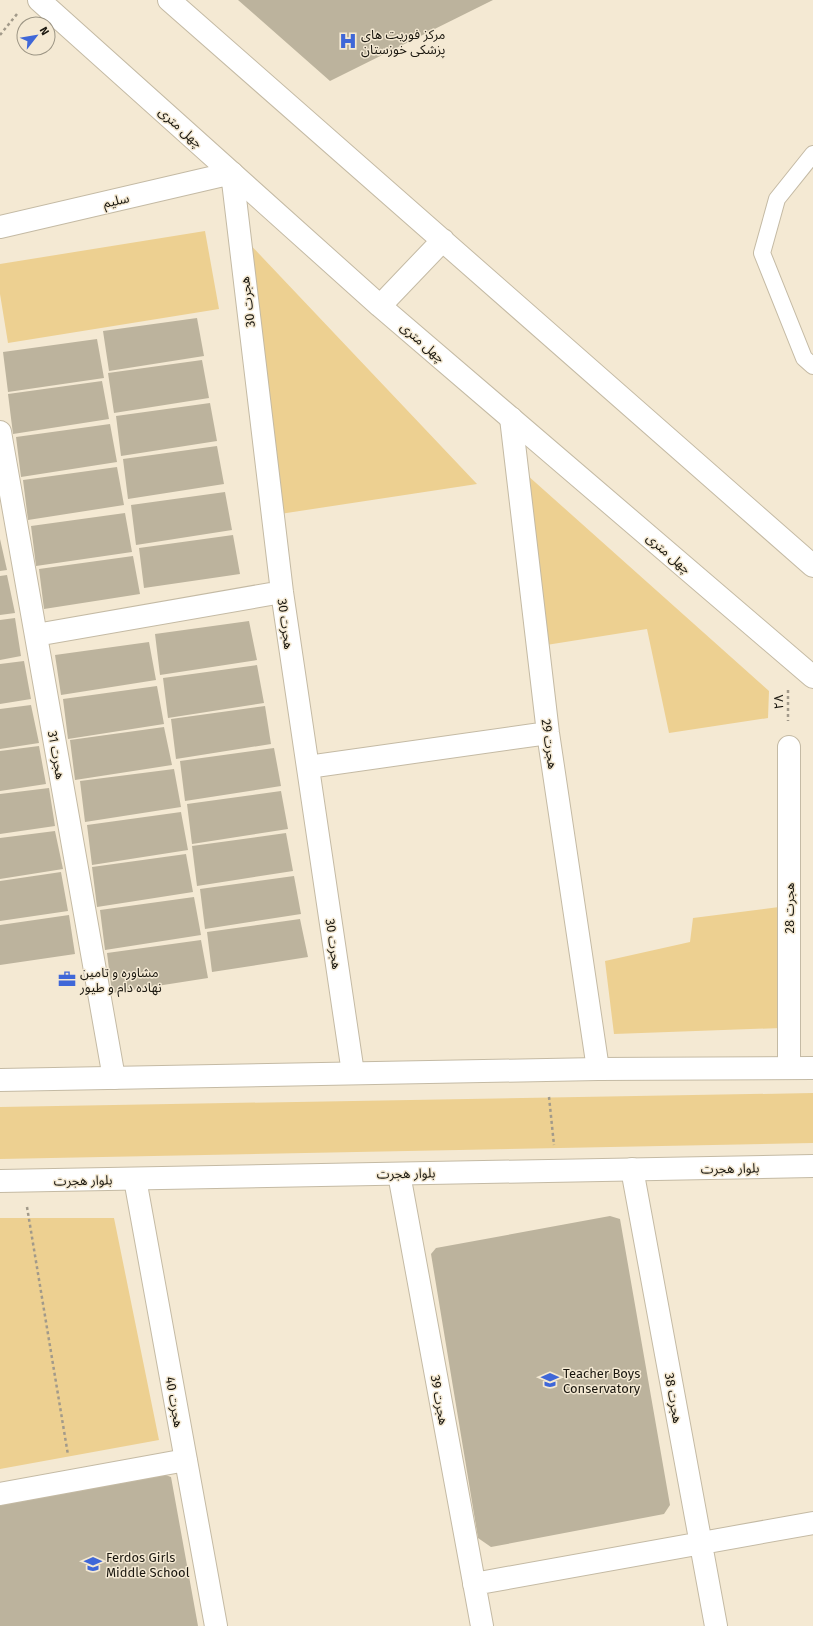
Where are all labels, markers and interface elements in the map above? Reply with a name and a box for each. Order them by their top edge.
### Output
north arrow [16,16,56,56]
text: N [37,25,52,38]
place label: مرکز فوریت های پزشکی خوزستان [361,27,446,59]
hospital icon: مرکز فوریت های پزشکی خوزستان [338,31,358,51]
street label: چهل متری [154,104,206,153]
street label: سلیم [102,190,131,214]
street label: هجرت 30 [237,276,258,328]
street label: چهل متری [396,319,448,367]
street label: چهل متری [642,530,694,578]
street label: هجرت 30 [275,598,296,650]
street label: ۲۸ [771,694,786,710]
street label: هجرت 29 [539,718,560,770]
street label: هجرت 31 [45,730,68,781]
street label: هجرت 28 [782,883,797,933]
street label: هجرت 30 [323,918,344,970]
place label: مشاوره و تامین نهاده دام و طیور [79,965,162,997]
office icon: مشاوره و تامین نهاده دام و طیور [57,969,77,989]
street label: بلوار هجرت [701,1160,759,1177]
street label: بلوار هجرت [377,1165,435,1182]
street label: بلوار هجرت [54,1172,112,1189]
place label: Teacher Boys Conservatory [563,1366,641,1396]
school or university icon: Teacher Boys Conservatory [540,1370,560,1390]
street label: هجرت 38 [662,1372,685,1424]
street label: هجرت 39 [428,1374,451,1426]
street label: هجرت 40 [163,1375,186,1429]
place label: Ferdos Girls Middle School [106,1550,190,1580]
school or university icon: Ferdos Girls Middle School [83,1554,103,1574]

